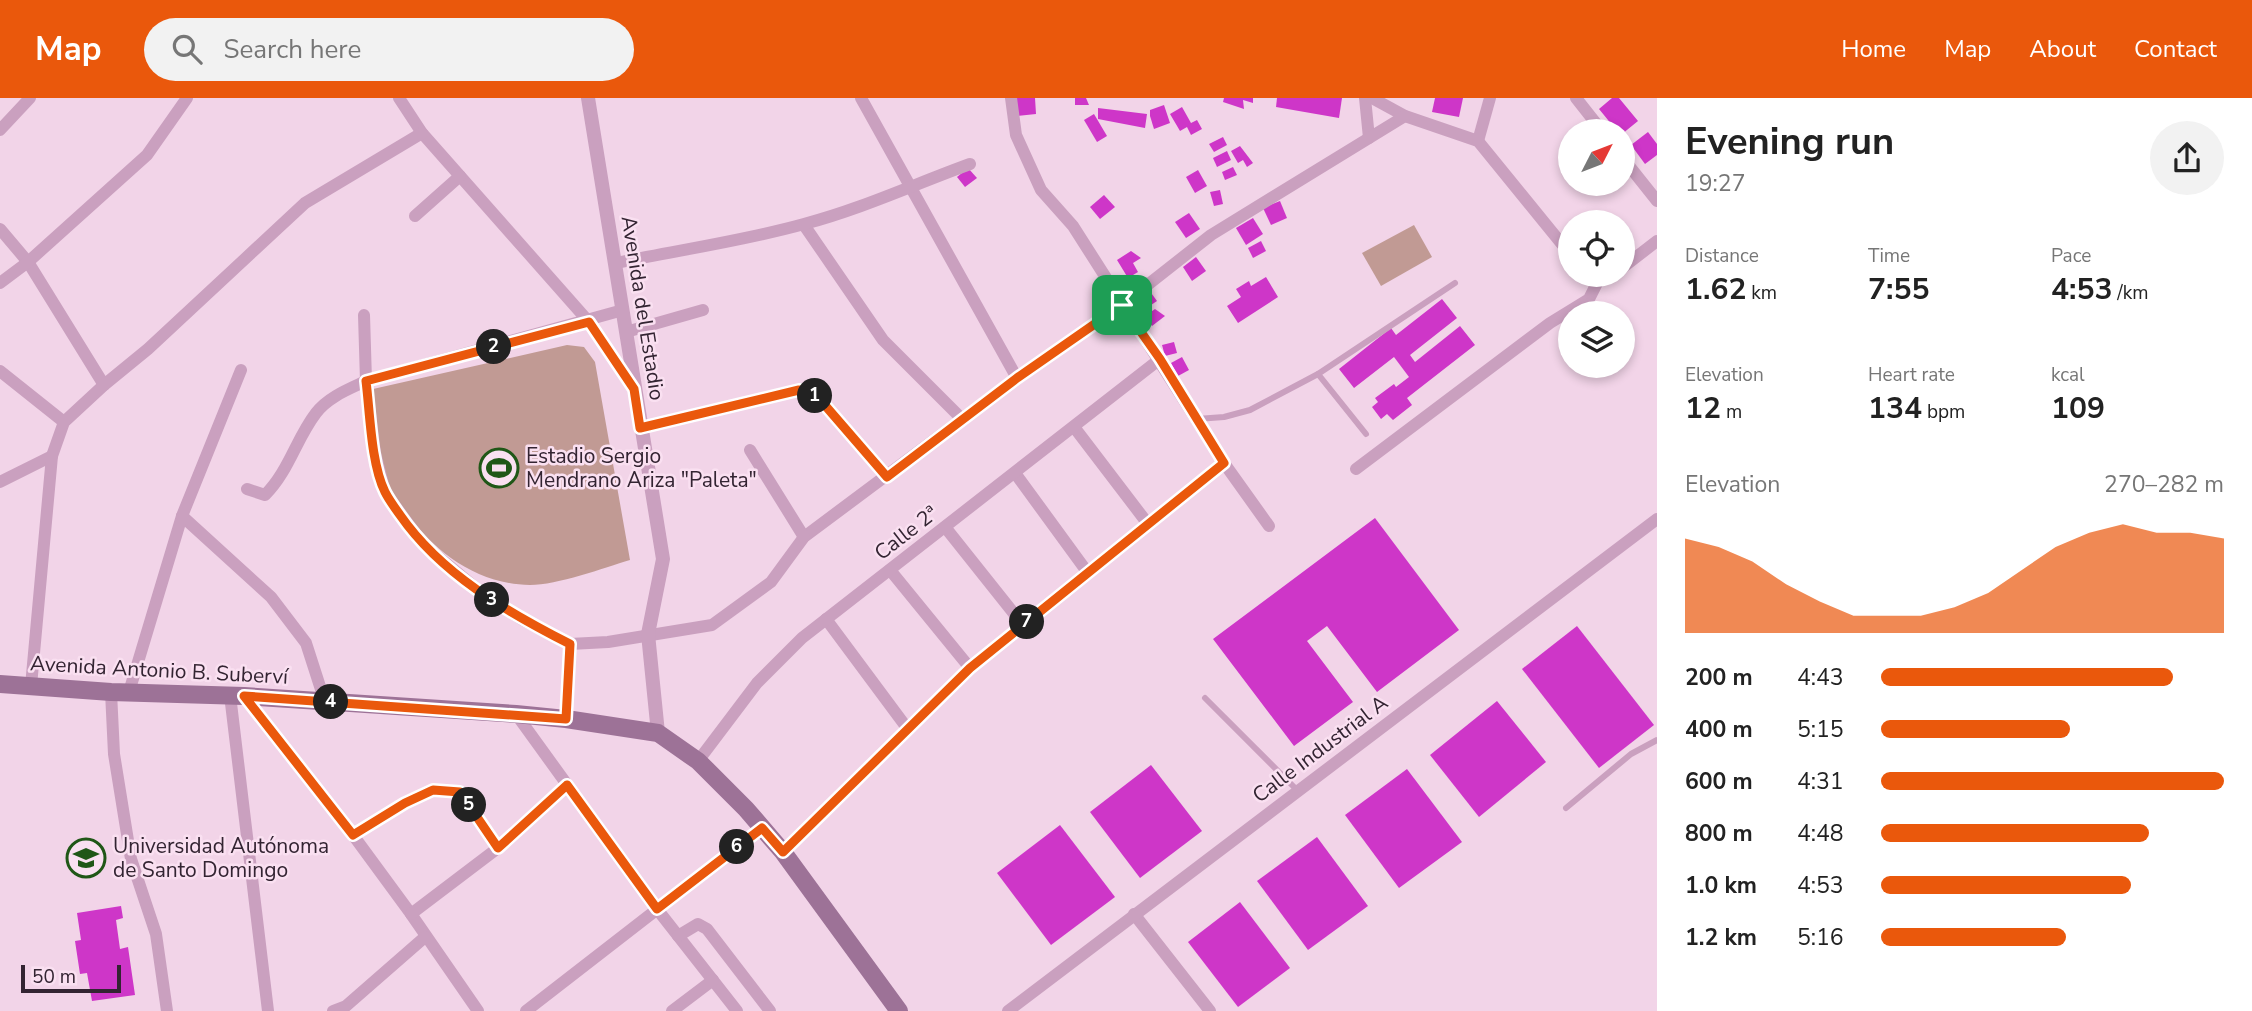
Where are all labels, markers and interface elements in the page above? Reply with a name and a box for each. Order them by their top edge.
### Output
search box [144,18,634,81]
text: Map [35,27,102,72]
icon: search [168,30,206,68]
text: Search here [224,32,361,67]
text: Home [1841,33,1906,65]
text: Map [1944,33,1991,65]
text: About [2029,33,2096,65]
text: Contact [2134,33,2217,65]
text: Evening run [1685,116,1894,167]
north arrow [1558,119,1634,196]
map controls [1558,119,1635,378]
button: share [2150,121,2224,195]
text: 19:27 [1685,168,1745,199]
button: locate [1558,210,1635,287]
street label: Avenida del Estadio [615,214,671,402]
text: Distance [1685,243,1759,269]
text: Time [1868,243,1910,269]
text: Pace [2051,243,2091,269]
text: 1.62 [1685,269,1746,310]
text: 7:55 [1868,269,1929,310]
text: 4:53 [2051,269,2112,310]
pin [1092,275,1152,335]
text: km [1746,280,1777,306]
text: /km [2112,280,2148,306]
icon: arrive [1103,286,1141,324]
button: layers [1558,301,1635,378]
pin: 2 [476,330,512,364]
text: 2 [488,333,499,359]
text: Elevation [1685,362,1764,388]
text: Heart rate [1868,362,1955,388]
text: kcal [2051,362,2085,388]
pin: 1 [798,378,832,414]
text: 1 [809,382,820,408]
text: 12 [1685,388,1721,429]
text: 134 [1868,388,1922,429]
text: 109 [2051,388,2105,429]
text: m [1721,399,1742,425]
text: bpm [1922,399,1965,425]
place label: Estadio Sergio Mendrano Ariza "Paleta" [526,442,757,494]
sports icon: Estadio Sergio Mendrano Ariza "Paleta" [478,447,520,489]
text: Elevation [1685,469,1780,500]
text: 270–282 m [2104,469,2224,500]
street label: Calle 2ª [869,499,944,567]
pin: 3 [475,582,510,618]
text: 3 [486,586,497,612]
pin: 7 [1010,604,1044,640]
text: 7 [1021,608,1032,634]
street label: Avenida Antonio B. Suberví [29,649,290,691]
text: 200 m [1685,662,1753,693]
text: 4:43 [1797,662,1844,693]
pin: 4 [314,684,348,720]
text: 4 [325,688,336,714]
street label: Calle Industrial A [1247,689,1393,809]
text: 400 m [1685,714,1753,745]
text: 5:15 [1797,714,1844,745]
text: 600 m [1685,766,1753,797]
text: 4:31 [1797,766,1844,797]
pin: 5 [452,788,486,822]
text: 5 [463,791,474,817]
text: 800 m [1685,818,1753,849]
text: 4:48 [1797,818,1844,849]
pin: 6 [720,830,754,864]
place label: Universidad Autónoma de Santo Domingo [113,832,329,884]
text: 6 [731,833,742,859]
school or university icon: Universidad Autónoma de Santo Domingo [65,837,107,879]
text: 1.0 km [1685,870,1757,901]
text: 4:53 [1797,870,1844,901]
text: 1.2 km [1685,922,1757,953]
text: 5:16 [1797,922,1844,953]
scale bar [21,962,121,994]
text: 50 m [32,964,76,990]

